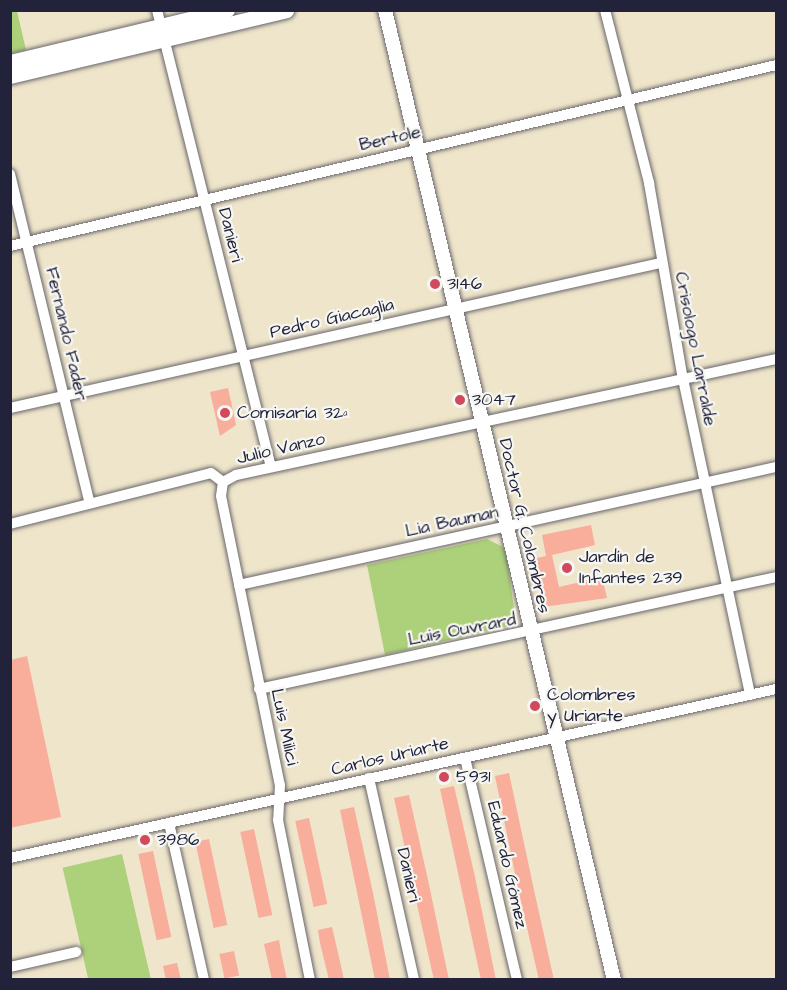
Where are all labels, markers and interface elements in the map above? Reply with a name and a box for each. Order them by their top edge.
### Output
street label: Bertole [357,121,423,157]
street label: Danieri [213,206,247,264]
street label: Fernando Fader [40,265,92,403]
street label: Crisologo Larralde [669,270,721,428]
place label: 3146 [447,273,482,295]
marker: 3146 [428,277,442,291]
street label: Pedro Giacaglia [268,294,396,344]
place label: 3047 [472,389,516,411]
marker: 3047 [453,393,467,407]
place label: Comisaría 32ª [237,402,348,424]
marker: Comisaría 32ª [218,406,232,420]
street label: Julio Vanzo [235,428,327,470]
street label: Doctor G. Colombres [493,437,555,615]
street label: Lia Bauman [403,502,501,542]
place label: Jardín de Infantes 239 [579,547,683,590]
marker: Jardín de Infantes 239 [560,561,574,575]
street label: Luis Ouvrard [406,609,518,651]
place label: Colombres y Uriarte [547,685,636,728]
street label: Luis Milici [265,687,303,767]
marker: Colombres y Uriarte [528,699,542,713]
street label: Carlos Uriarte [329,733,451,781]
place label: 5931 [456,766,490,788]
marker: 5931 [437,770,451,784]
street label: Eduardo Gómez [482,799,532,931]
place label: 3986 [157,829,199,851]
marker: 3986 [138,833,152,847]
street label: Danieri [391,846,425,904]

